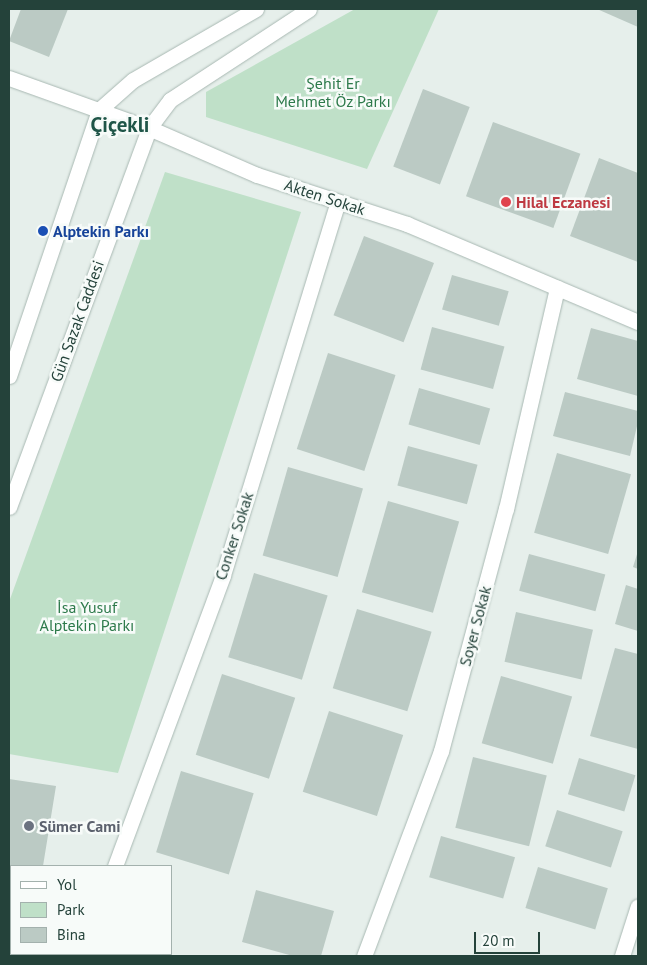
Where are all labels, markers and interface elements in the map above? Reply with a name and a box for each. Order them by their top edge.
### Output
park label: Şehit Er Mehmet Öz Parkı [275,73,391,111]
district label: Çiçekli [91,112,149,138]
street label: Akten Sokak [282,175,368,219]
place label: Hilal Eczanesi [516,192,610,212]
marker: Hilal Eczanesi [500,196,512,208]
place label: Alptekin Parkı [53,221,149,241]
marker: Alptekin Parkı [37,225,49,237]
street label: Gün Sazak Caddesi [46,258,108,384]
street label: Conker Sokak [211,489,257,583]
street label: Soyer Sokak [455,584,495,668]
park label: İsa Yusuf Alptekin Parkı [40,597,134,635]
place label: Sümer Cami [39,816,121,836]
marker: Sümer Cami [23,820,35,832]
legend [10,865,172,955]
text: Yol [57,875,77,894]
text: Park [57,900,85,919]
scale bar [477,922,543,954]
text: Bina [57,925,85,944]
text: 20 m [482,931,515,950]

